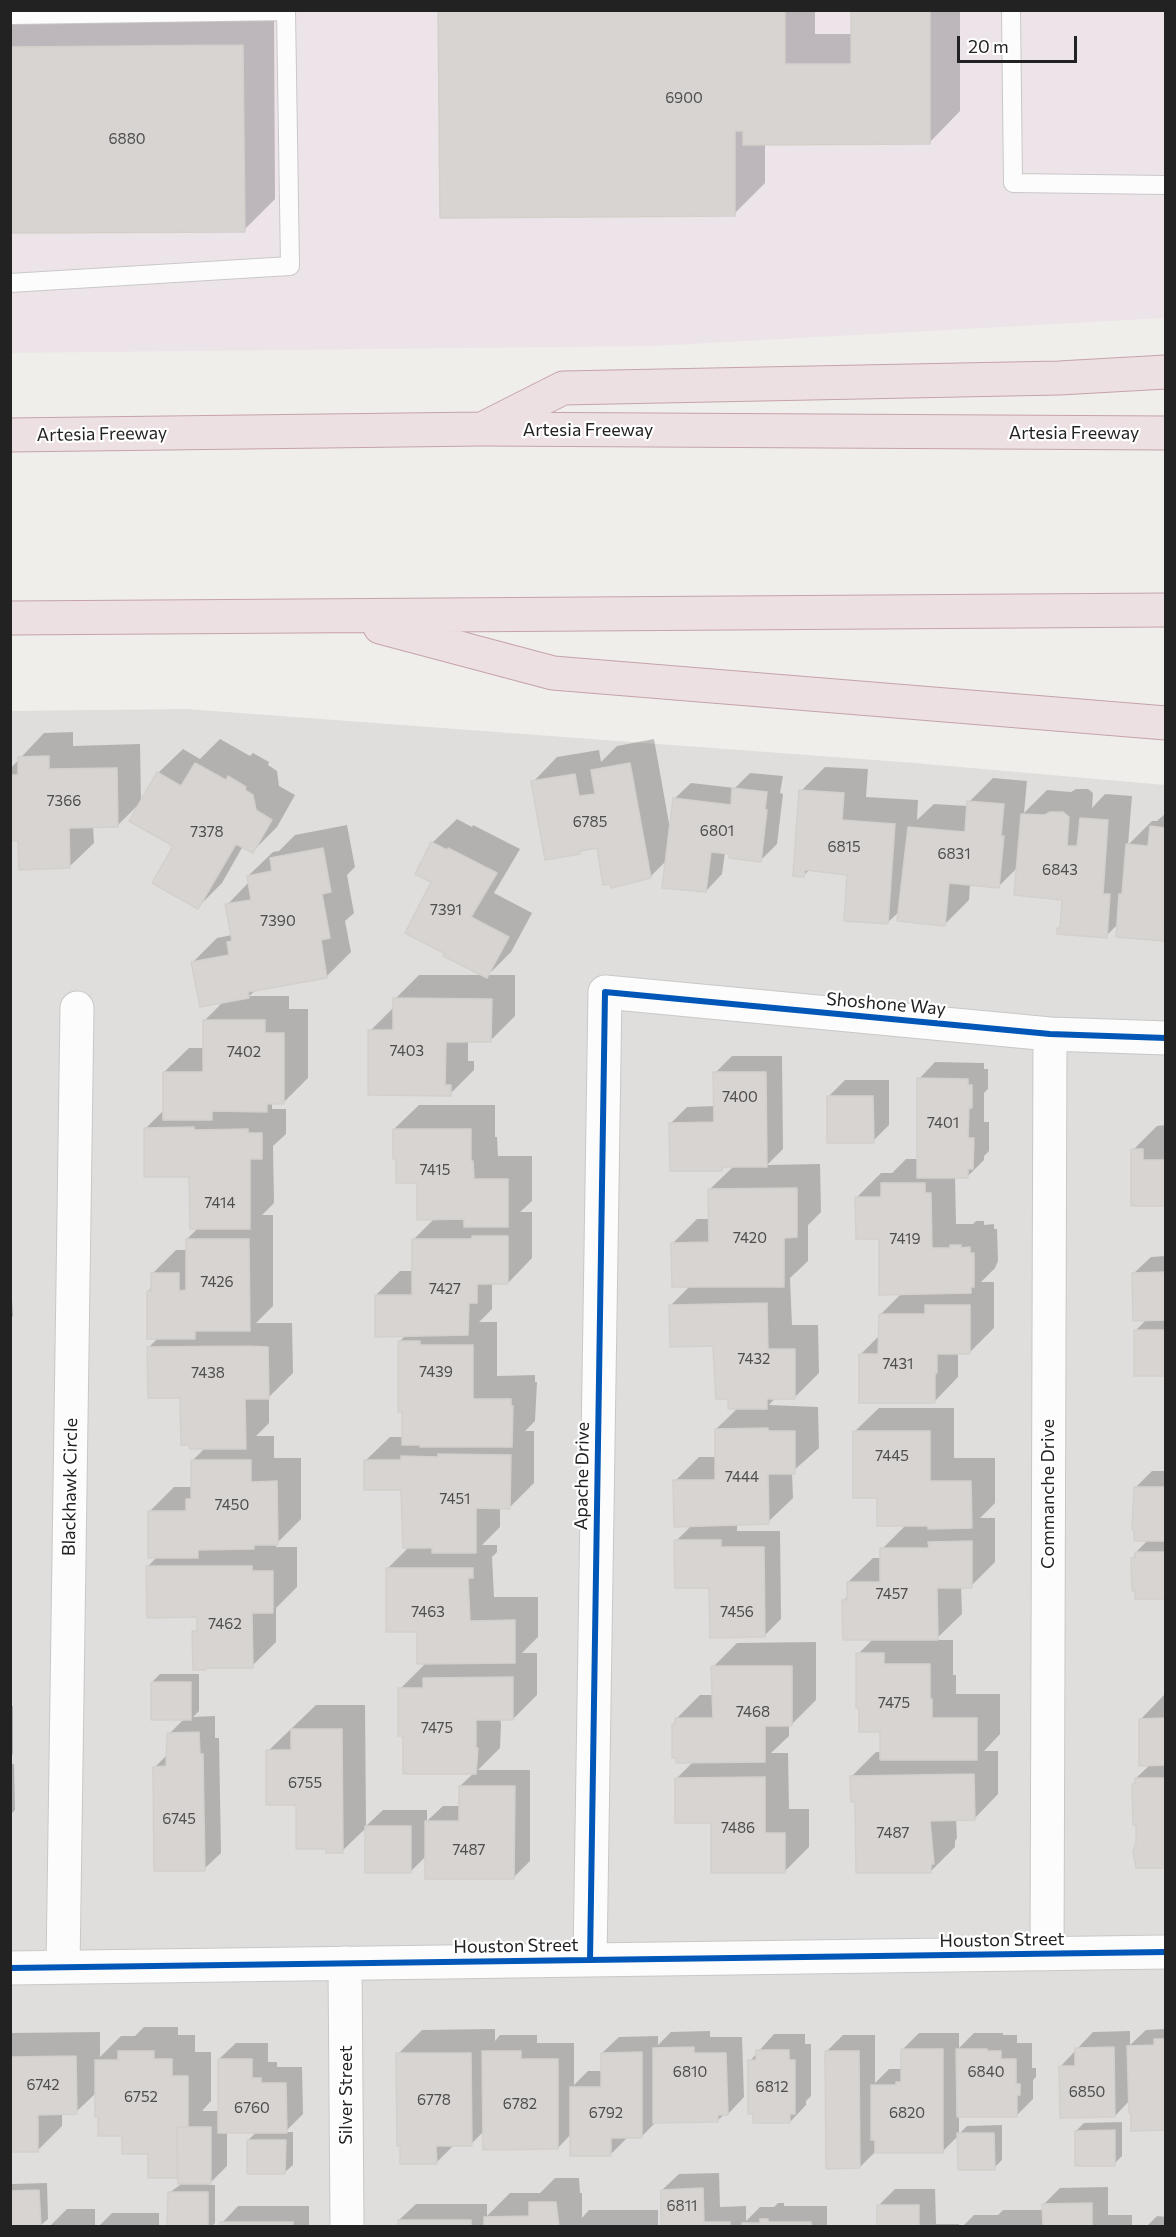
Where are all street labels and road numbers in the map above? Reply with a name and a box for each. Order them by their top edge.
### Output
street label: Artesia Freeway [523,419,653,441]
street label: Artesia Freeway [37,422,167,446]
street label: Artesia Freeway [1009,422,1139,444]
street label: Shoshone Way [825,988,947,1020]
street label: Blackhawk Circle [58,1418,82,1556]
street label: Commanche Drive [1037,1419,1059,1569]
street label: Apache Drive [570,1422,594,1530]
street label: Houston Street [939,1928,1065,1952]
street label: Houston Street [453,1934,579,1958]
street label: Silver Street [335,2045,357,2145]

